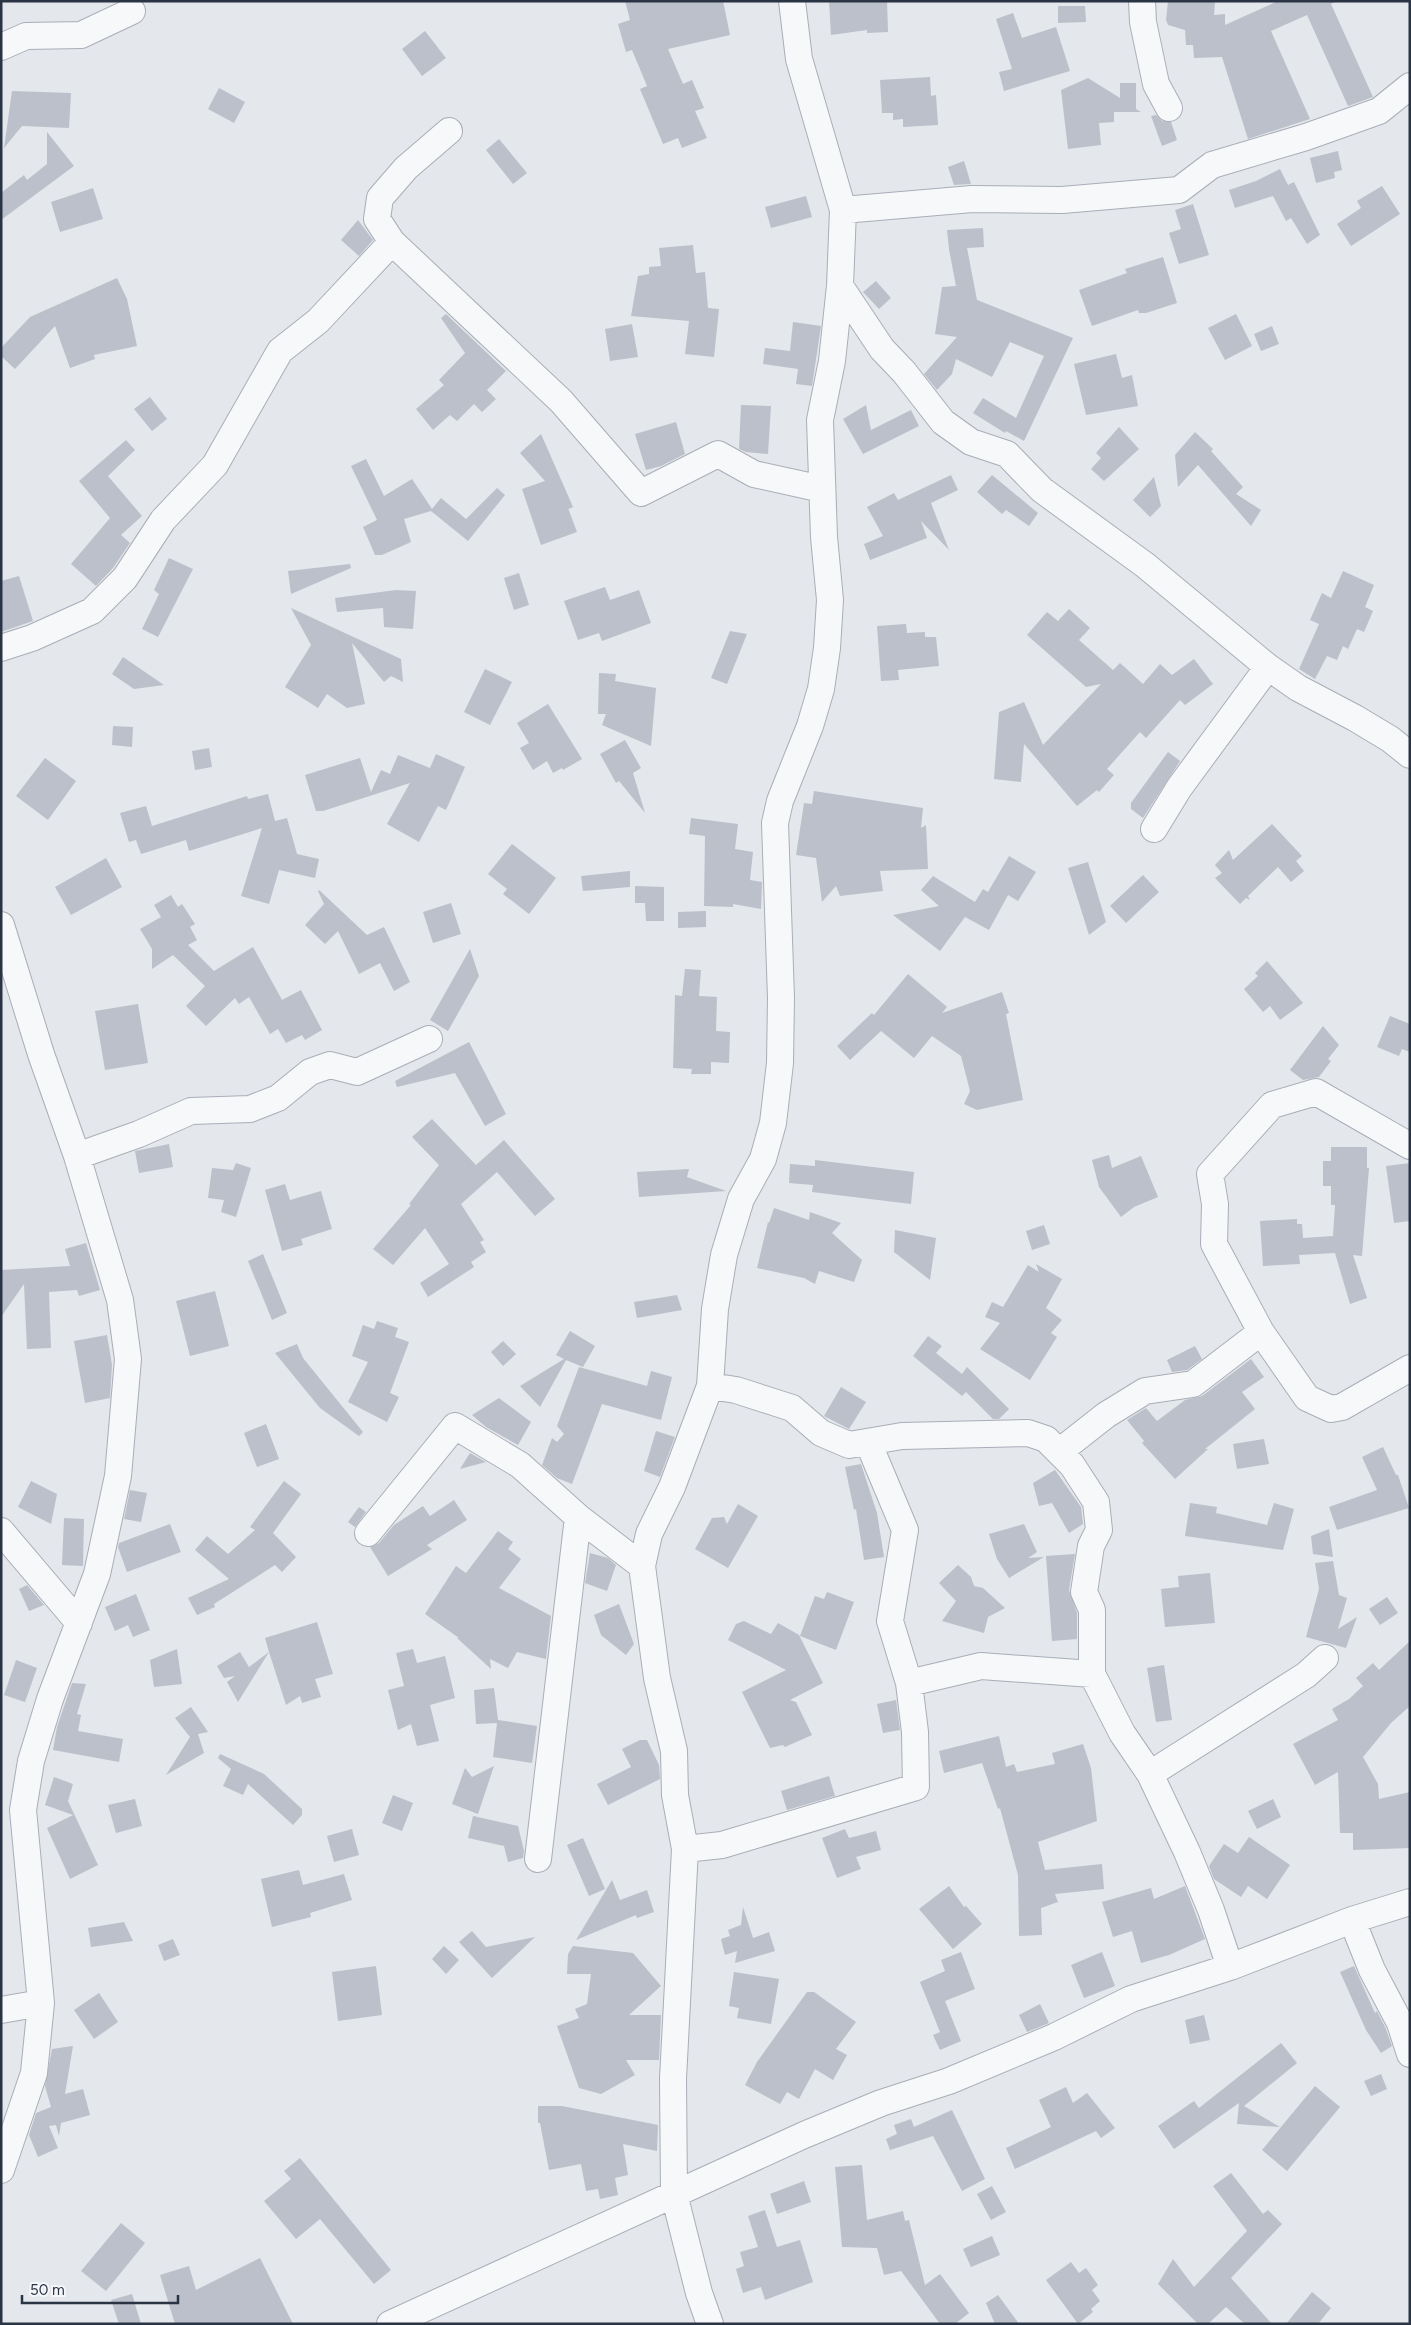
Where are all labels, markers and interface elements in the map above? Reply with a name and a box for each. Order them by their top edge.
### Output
scale bar [22,2272,179,2304]
text: 50 m [30,2281,65,2299]

